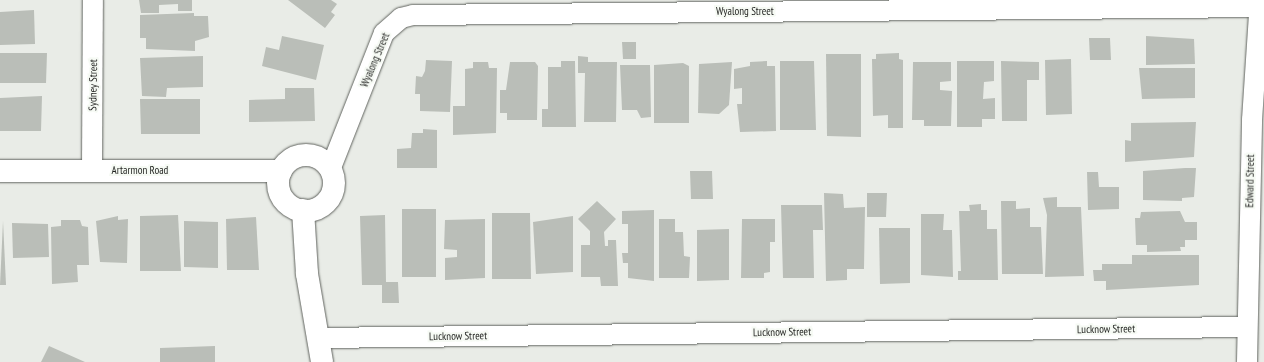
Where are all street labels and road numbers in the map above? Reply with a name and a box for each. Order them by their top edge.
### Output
street label: Wyalong Street [716,4,774,18]
street label: Wyalong Street [358,31,392,89]
street label: Sydney Street [86,59,100,111]
street label: Edward Street [1243,154,1257,208]
street label: Artarmon Road [112,163,168,177]
street label: Lucknow Street [1077,322,1135,336]
street label: Lucknow Street [753,325,811,339]
street label: Lucknow Street [429,329,487,343]

